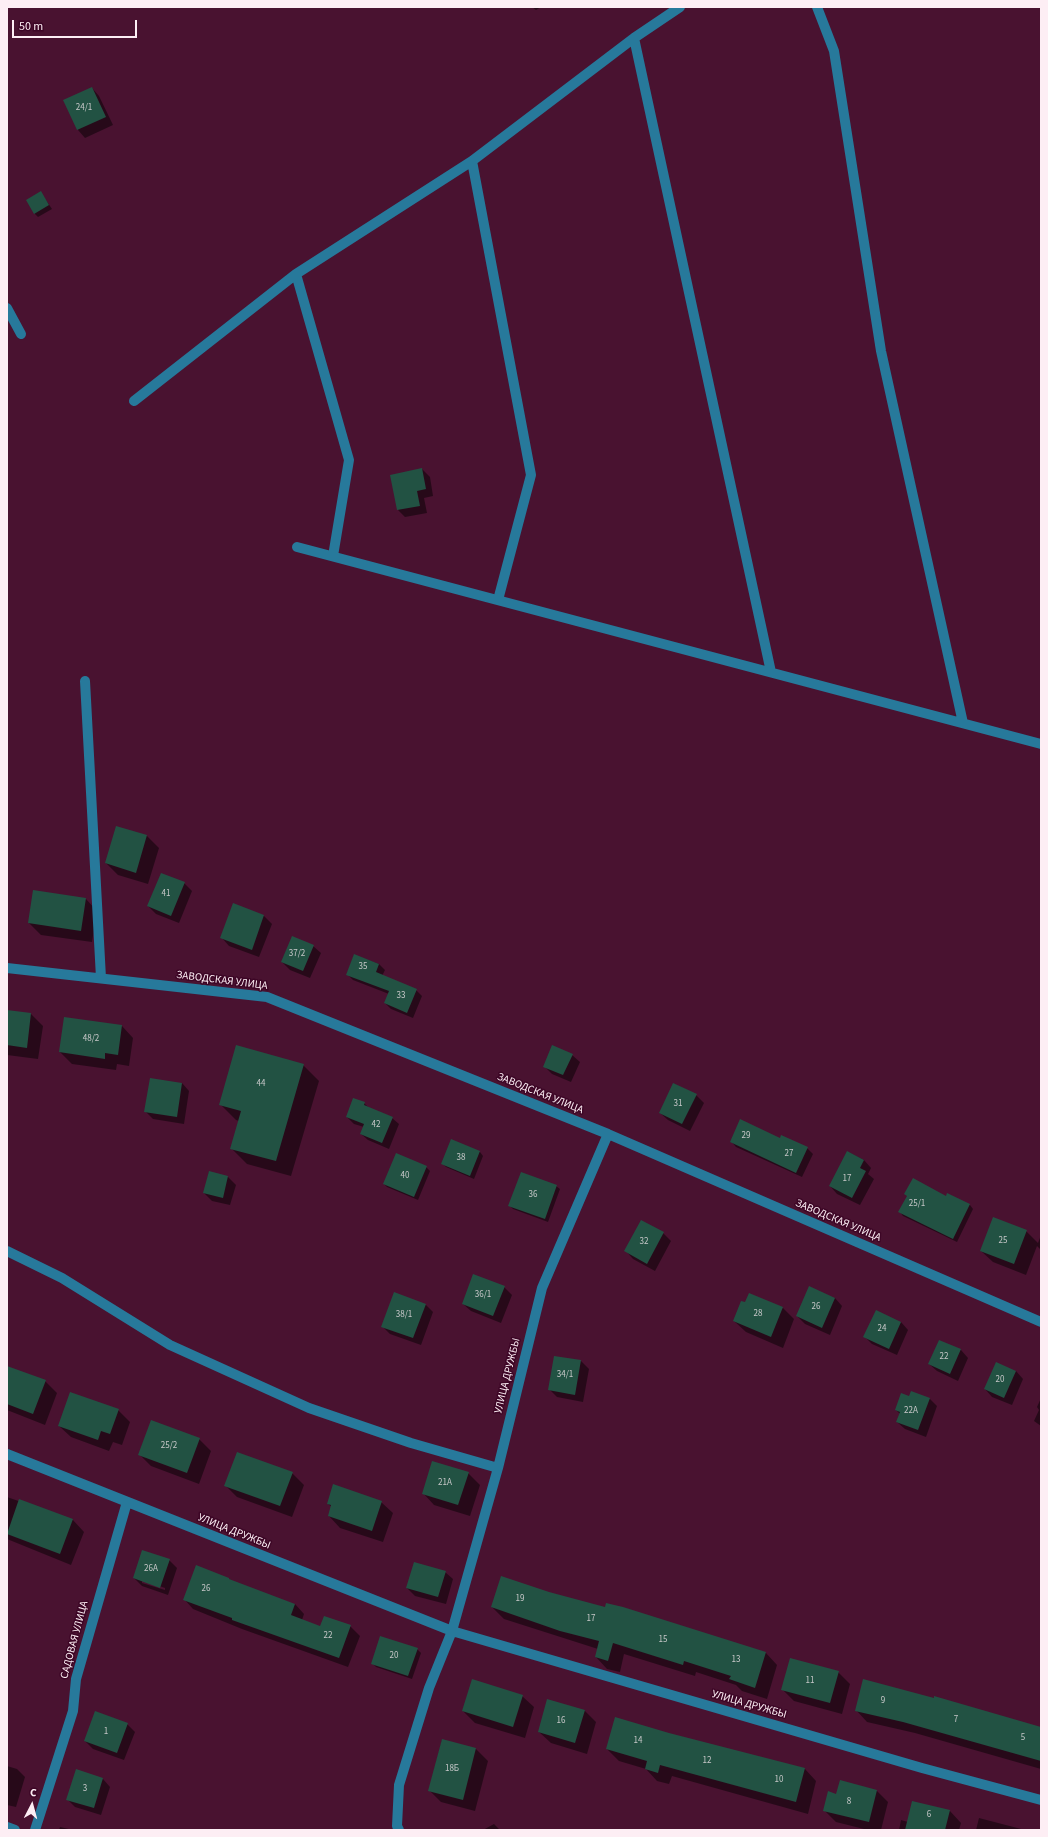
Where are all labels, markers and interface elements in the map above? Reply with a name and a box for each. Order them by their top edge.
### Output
scale bar [14,12,139,38]
text: 50 m [19,18,43,35]
house number: 24/1 [76,103,92,113]
house number: 41 [162,889,170,899]
house number: 37/2 [289,949,305,959]
house number: 35 [359,962,367,972]
street label: ЗАВОДСКАЯ УЛИЦА [176,969,268,993]
house number: 33 [397,991,405,1001]
house number: 48/2 [83,1034,99,1044]
street label: ЗАВОДСКАЯ УЛИЦА [495,1071,585,1117]
house number: 44 [257,1079,265,1089]
house number: 31 [674,1099,682,1109]
house number: 42 [372,1120,380,1130]
house number: 29 [742,1131,750,1141]
house number: 27 [785,1149,793,1159]
house number: 38 [457,1153,465,1163]
house number: 40 [401,1171,409,1181]
house number: 17 [843,1174,851,1184]
house number: 36 [529,1190,537,1200]
street label: ЗАВОДСКАЯ УЛИЦА [793,1197,883,1245]
house number: 25/1 [909,1199,925,1209]
house number: 25 [999,1236,1007,1246]
house number: 32 [640,1237,648,1247]
house number: 36/1 [475,1290,491,1300]
house number: 26 [812,1302,820,1312]
house number: 28 [754,1309,762,1319]
house number: 38/1 [396,1310,412,1320]
house number: 24 [878,1324,886,1334]
street label: УЛИЦА ДРУЖБЫ [492,1337,524,1415]
house number: 22 [940,1352,948,1362]
house number: 34/1 [557,1370,573,1380]
house number: 20 [996,1375,1004,1385]
house number: 22А [904,1406,918,1416]
house number: 25/2 [161,1441,177,1451]
house number: 21А [438,1478,452,1488]
street label: УЛИЦА ДРУЖБЫ [196,1511,272,1553]
house number: 26А [144,1564,158,1574]
house number: 26 [202,1584,210,1594]
house number: 19 [516,1594,524,1604]
street label: САДОВАЯ УЛИЦА [58,1600,92,1680]
house number: 17 [587,1614,595,1624]
house number: 22 [324,1631,332,1641]
house number: 15 [659,1635,667,1645]
house number: 20 [390,1651,398,1661]
house number: 13 [732,1655,740,1665]
house number: 11 [806,1676,814,1686]
street label: УЛИЦА ДРУЖБЫ [710,1688,788,1722]
house number: 9 [881,1696,885,1706]
house number: 7 [954,1715,958,1725]
house number: 16 [557,1716,565,1726]
house number: 1 [104,1727,108,1737]
house number: 5 [1021,1733,1025,1743]
house number: 14 [634,1736,642,1746]
house number: 12 [703,1756,711,1766]
house number: 18Б [445,1764,459,1774]
house number: 10 [775,1775,783,1785]
house number: 3 [83,1784,87,1794]
north arrow [12,1785,52,1825]
text: С [29,1785,37,1800]
house number: 8 [847,1797,851,1807]
house number: 6 [927,1810,931,1820]

